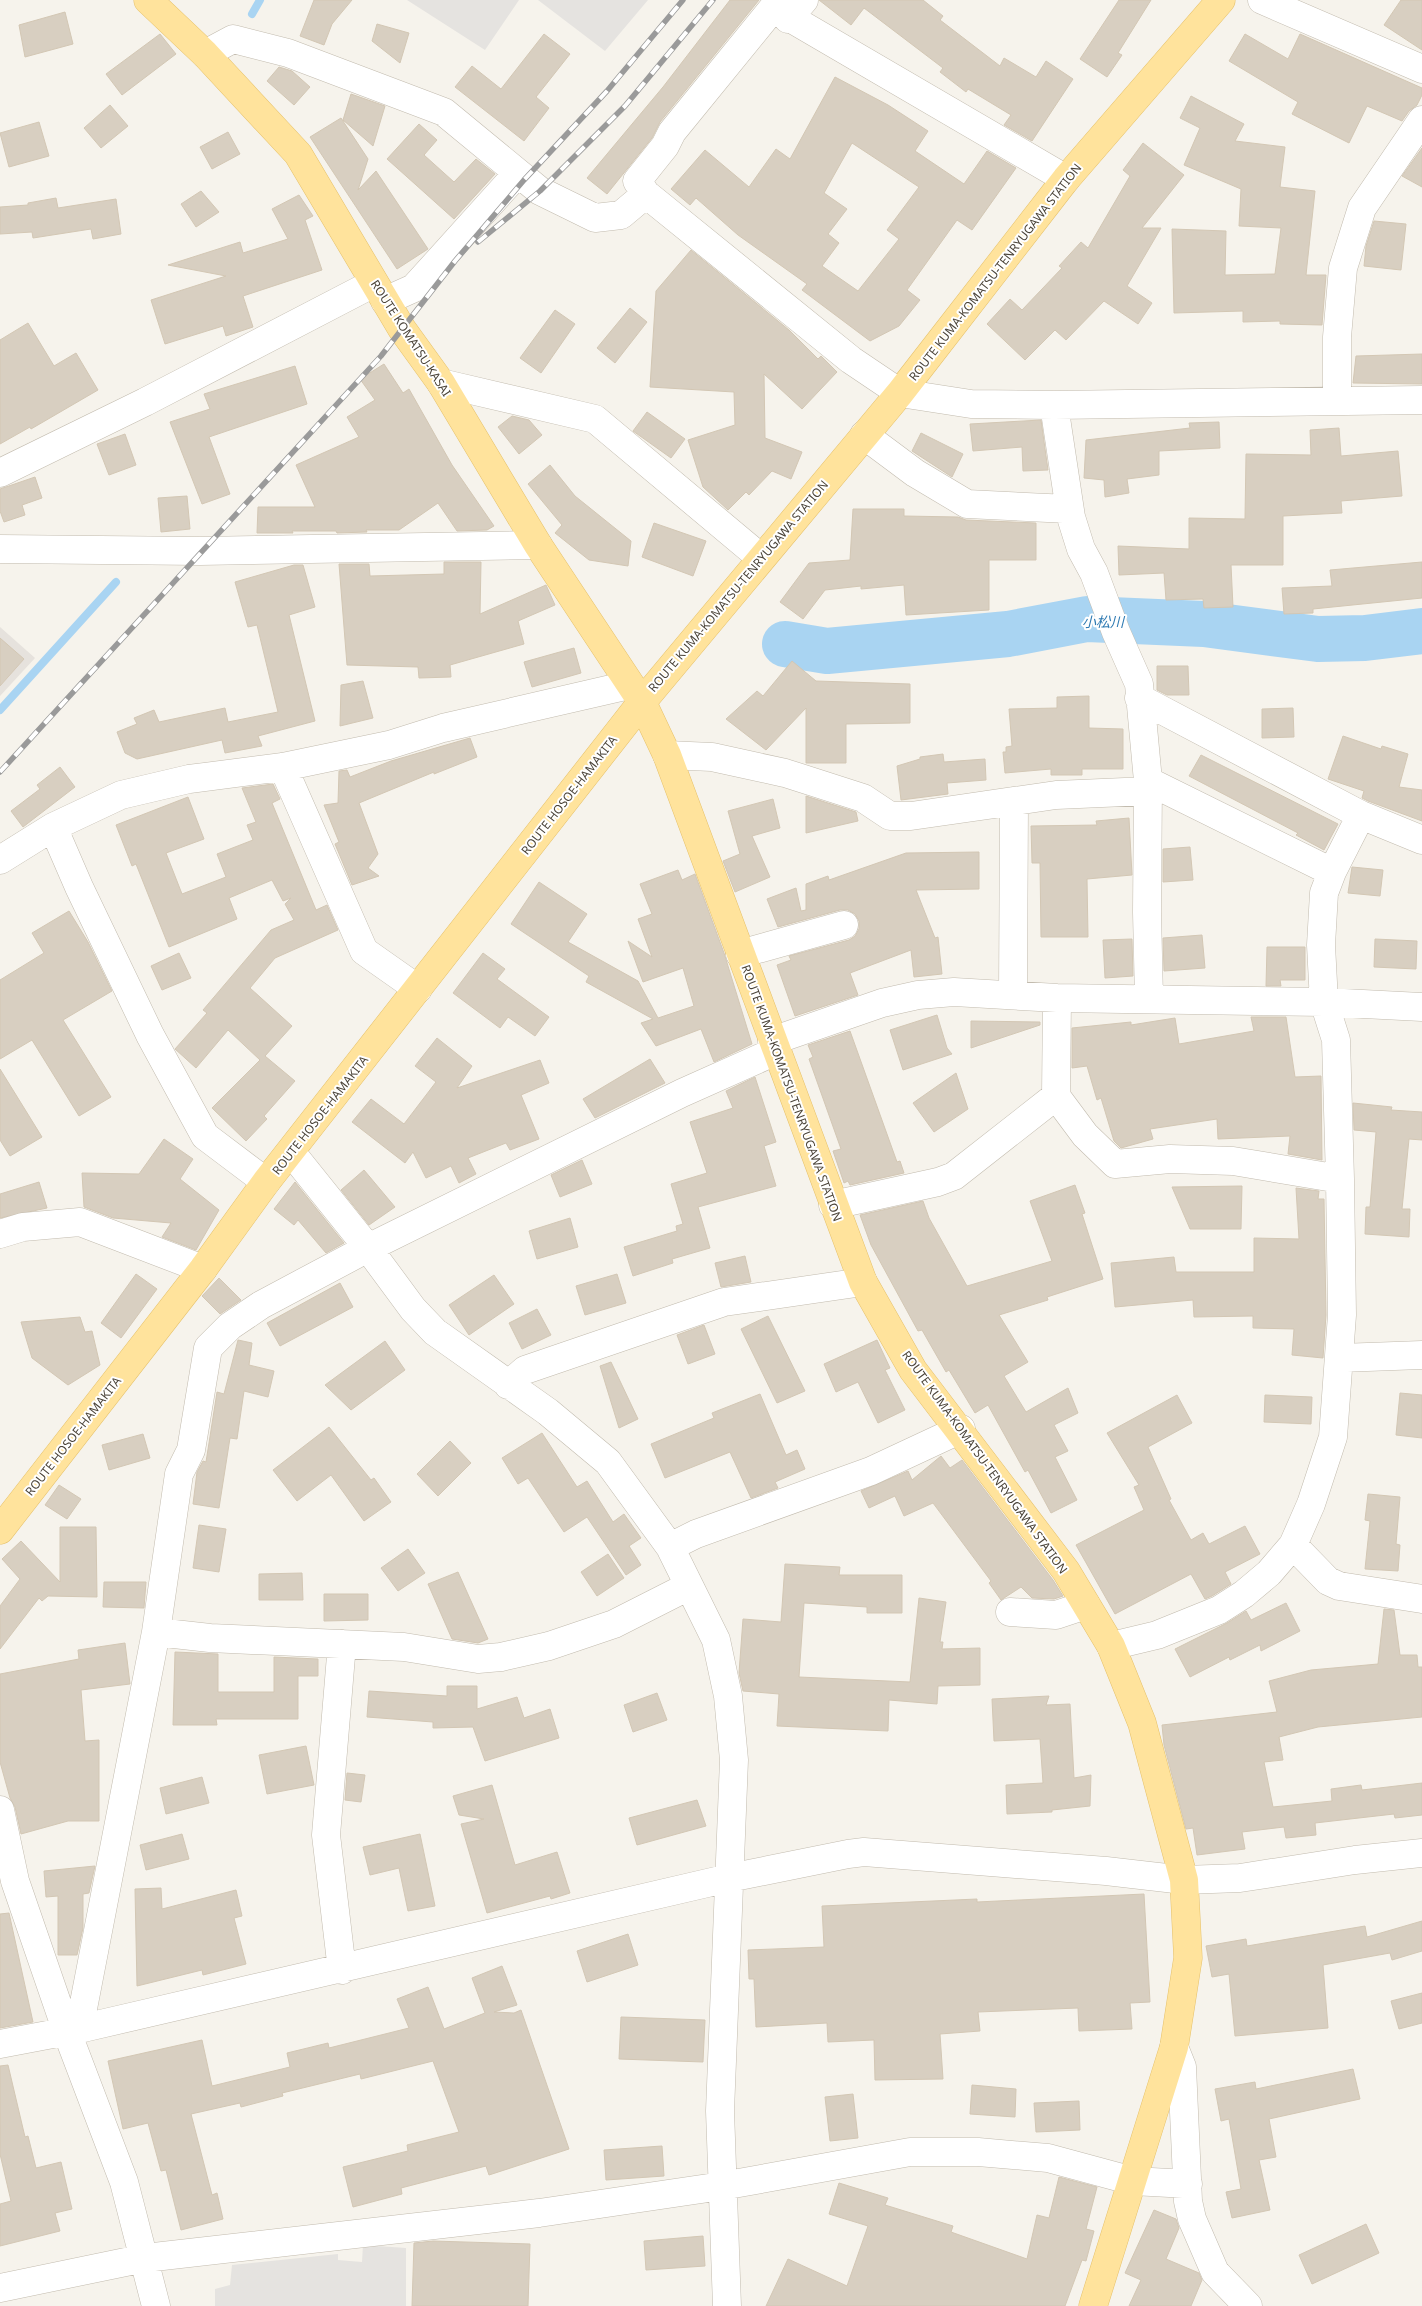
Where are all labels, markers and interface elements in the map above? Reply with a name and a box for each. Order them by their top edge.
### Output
street label: ROUTE KUMA-KOMATSU-TENRYUGAWA STATION [905,160,1085,384]
street label: ROUTE KOMATSU-KASAI [367,276,455,400]
street label: ROUTE KUMA-KOMATSU-TENRYUGAWA STATION [644,476,832,696]
water label: 小松川 [1082,612,1126,631]
street label: ROUTE HOSOE-HAMAKITA [517,732,621,858]
street label: ROUTE KUMA-KOMATSU-TENRYUGAWA STATION [738,962,846,1224]
street label: ROUTE HOSOE-HAMAKITA [268,1052,372,1178]
street label: ROUTE KUMA-KOMATSU-TENRYUGAWA STATION [898,1347,1072,1577]
street label: ROUTE HOSOE-HAMAKITA [21,1373,125,1499]

